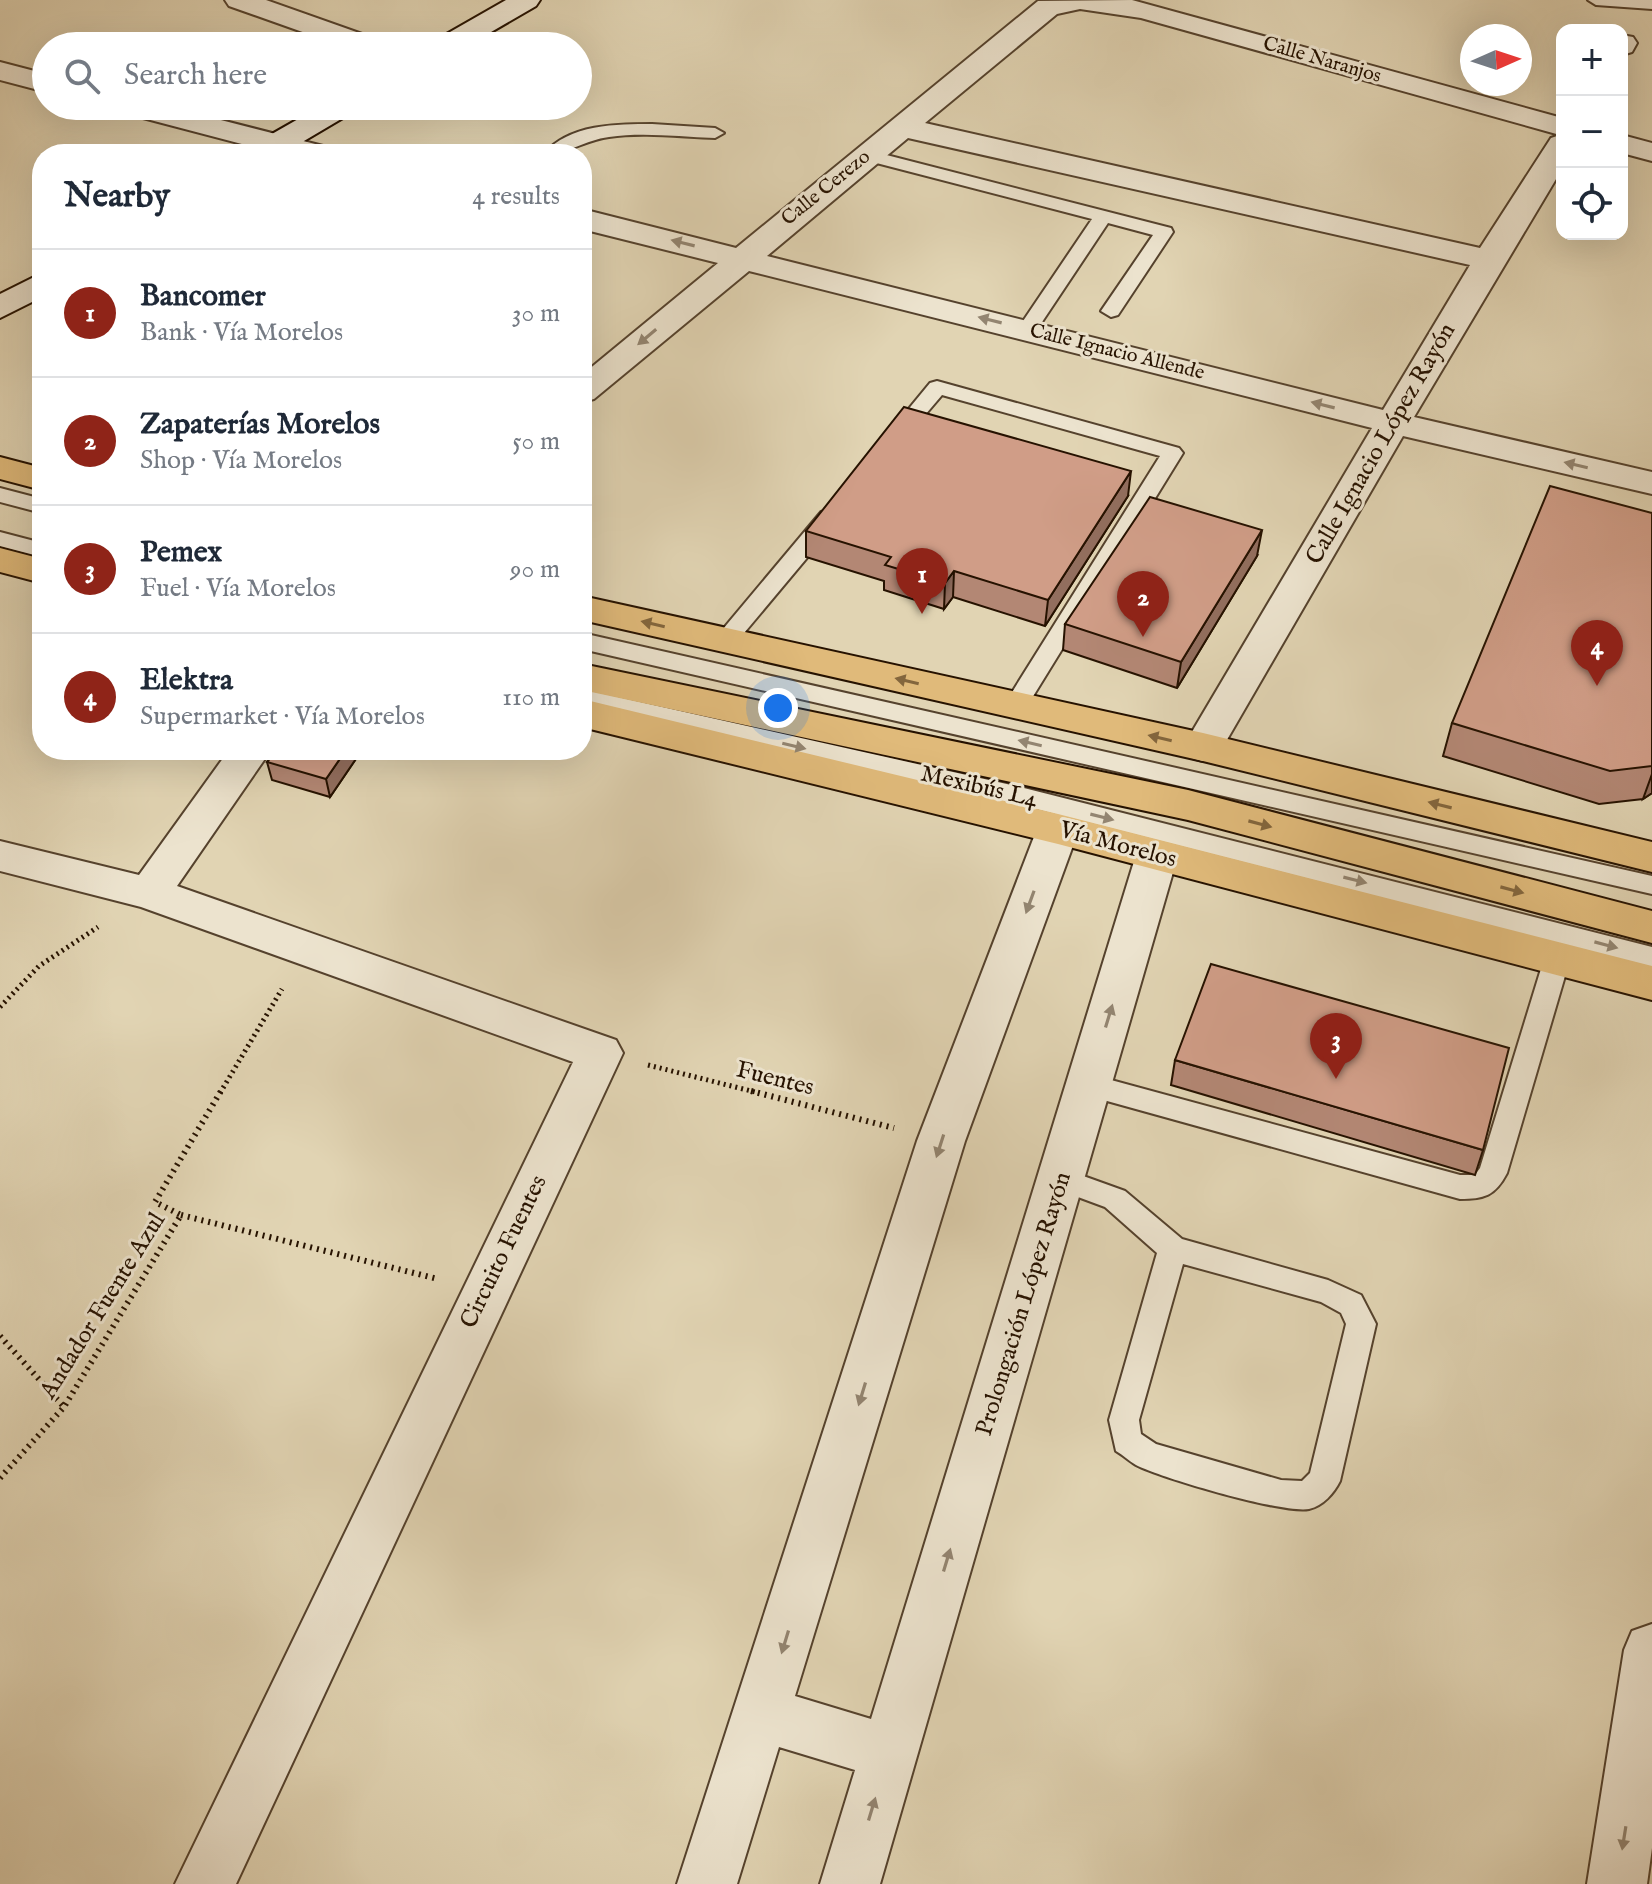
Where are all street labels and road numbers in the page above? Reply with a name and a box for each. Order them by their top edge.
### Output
street label: Calle Naranjos [1260,31,1384,89]
street label: Calle Cerezo [776,144,876,232]
street label: Calle Ignacio López Rayón [1299,317,1463,570]
street label: Calle Ignacio Allende [1027,318,1207,386]
street label: Mexibús L4 [918,759,1041,816]
street label: Vía Morelos [1055,814,1180,875]
street label: Fuentes [733,1054,817,1104]
street label: Prolongación López Rayón [969,1168,1079,1440]
street label: Circuito Fuentes [454,1170,554,1334]
street label: Andador Fuente Azul [33,1207,173,1406]

